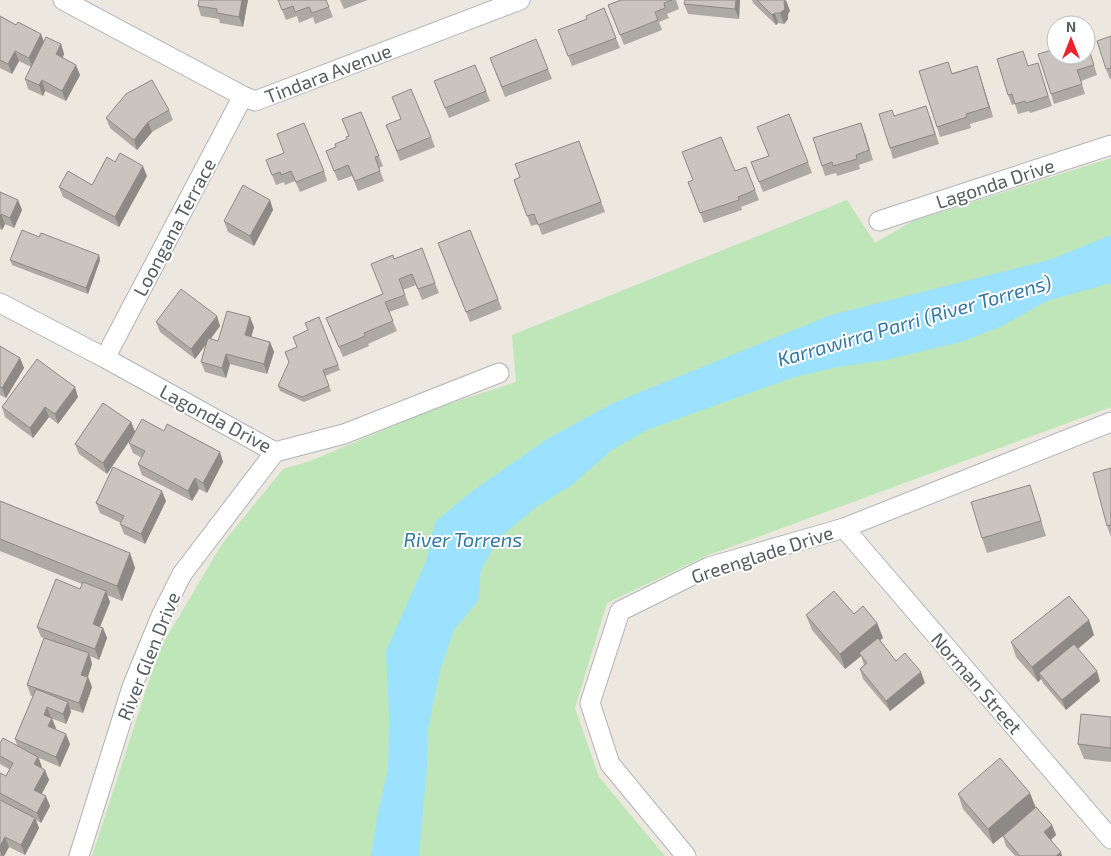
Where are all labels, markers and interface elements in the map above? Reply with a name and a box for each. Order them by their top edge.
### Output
north arrow [1046,15,1096,65]
text: N [1066,18,1076,35]
street label: Tindara Avenue [262,38,394,108]
street label: Lagonda Drive [933,153,1057,213]
street label: Loongana Terrace [128,154,220,300]
water label: Karrawirra Parri (River Torrens) [774,269,1054,371]
street label: Lagonda Drive [156,379,276,457]
street label: Greenglade Drive [688,520,836,588]
water label: River Torrens [404,527,522,551]
street label: River Glen Drive [112,589,184,723]
street label: Norman Street [927,628,1027,738]

